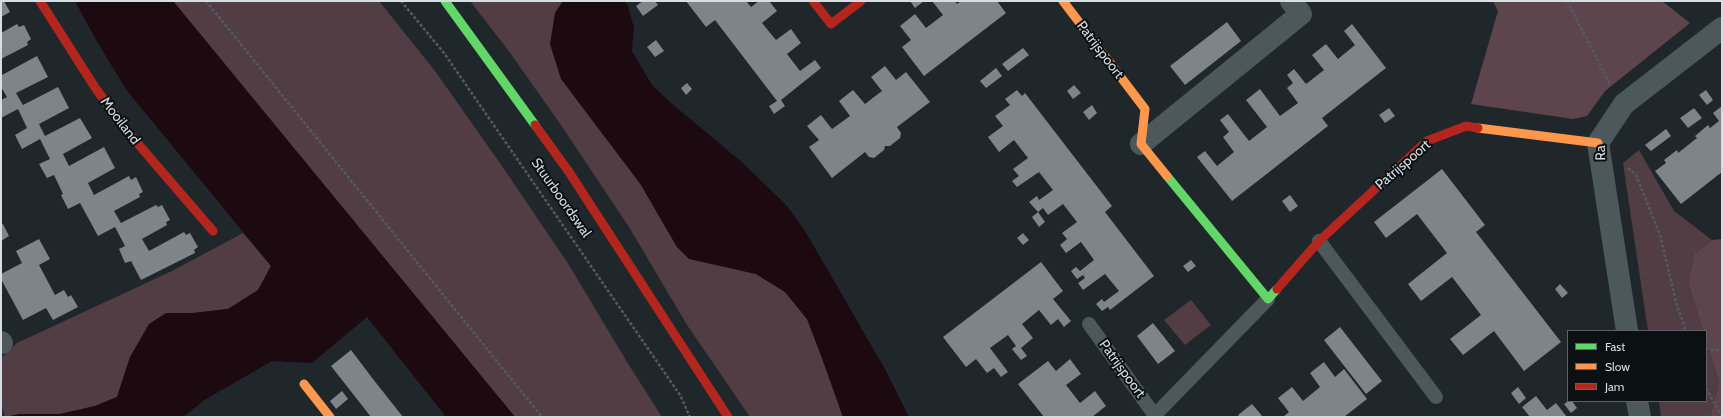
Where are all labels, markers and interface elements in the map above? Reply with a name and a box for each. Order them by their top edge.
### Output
street label: Patrijspoort [1073,18,1127,82]
street label: Mooiland [97,94,143,148]
street label: Patrijspoort [1372,136,1434,194]
street label: Ra [1592,145,1610,161]
street label: Stuurboordswal [527,155,595,241]
legend [1567,330,1707,402]
street label: Patrijspoort [1095,337,1149,401]
text: Fast [1605,339,1625,354]
text: Slow [1605,359,1630,374]
text: Jam [1605,379,1624,394]

